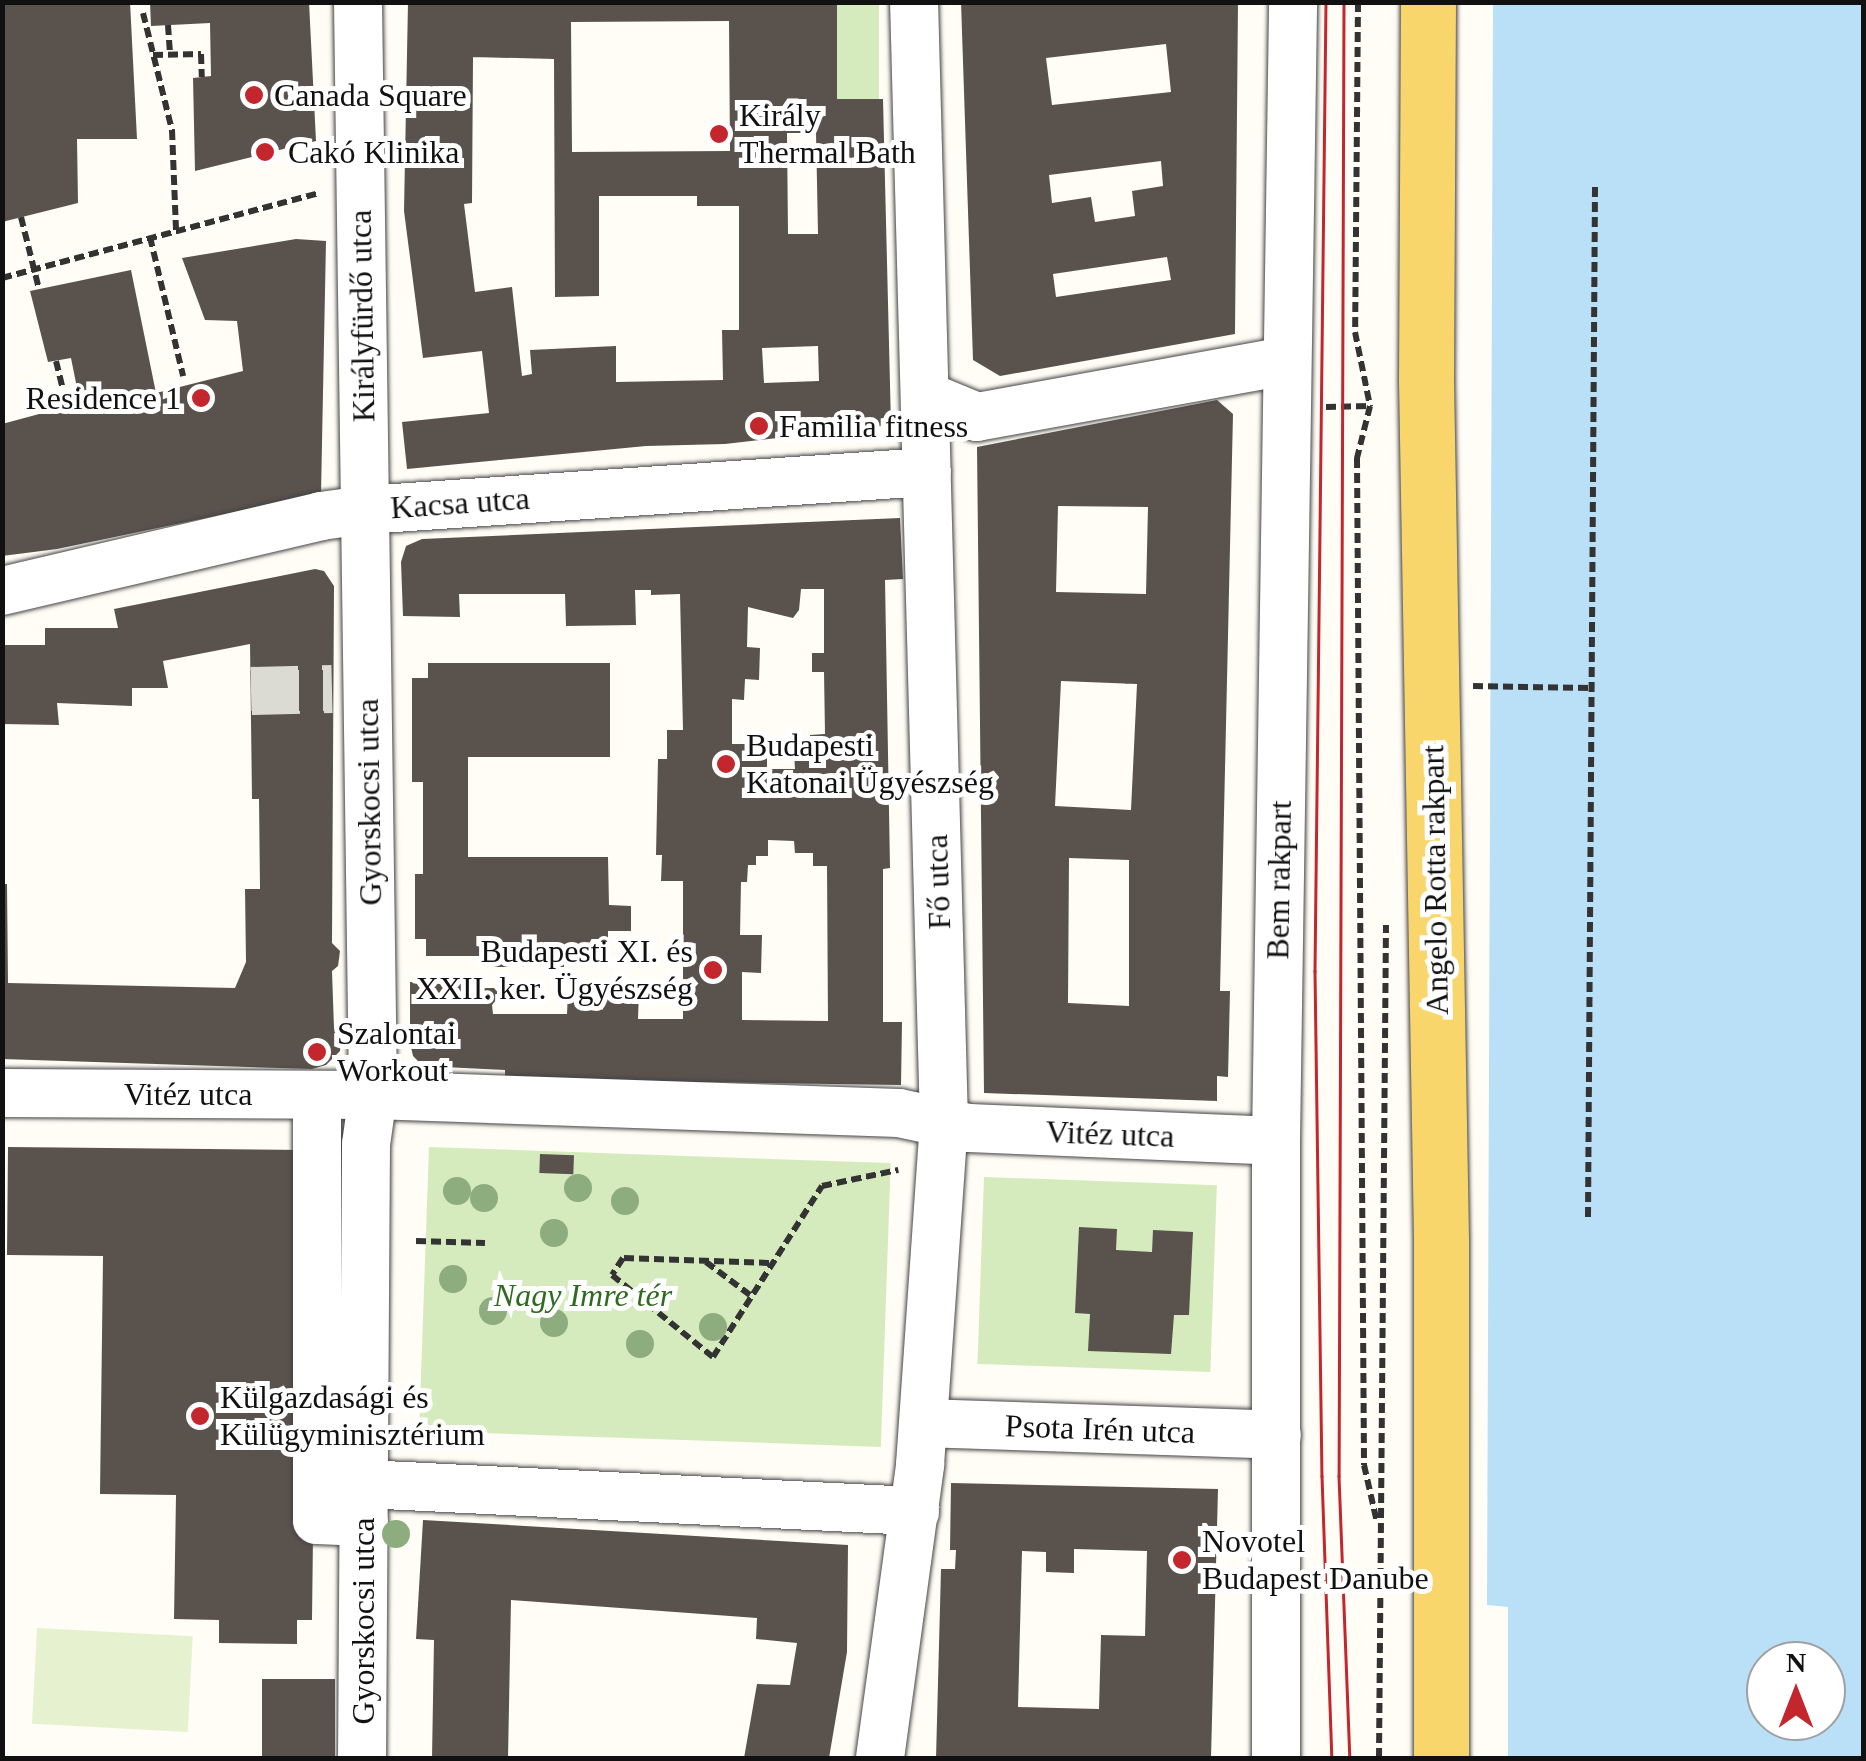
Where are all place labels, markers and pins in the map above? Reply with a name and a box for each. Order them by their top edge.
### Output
place label: Canada Square [274,76,467,114]
marker: Canada Square [243,84,265,106]
place label: Király Thermal Bath [739,97,916,172]
marker: Király Thermal Bath [708,123,730,145]
place label: Cakó Klinika [288,133,460,171]
marker: Cakó Klinika [252,139,278,165]
place label: Residence 1 [26,379,181,417]
marker: Residence 1 [190,387,212,409]
place label: Familia fitness [779,407,968,445]
marker: Familia fitness [748,415,770,437]
place label: Budapesti Katonai Ügyészség [746,727,994,802]
marker: Budapesti Katonai Ügyészség [715,753,737,775]
place label: Budapesti XI. és XXII. ker. Ügyészség [416,933,693,1008]
marker: Budapesti XI. és XXII. ker. Ügyészség [702,959,724,981]
place label: Szalontai Workout [337,1015,456,1090]
marker: Szalontai Workout [306,1041,328,1063]
place label: Külgazdasági és Külügyminisztérium [220,1379,485,1454]
marker: Külgazdasági és Külügyminisztérium [189,1405,211,1427]
place label: Novotel Budapest Danube [1202,1523,1429,1598]
marker: Novotel Budapest Danube [1171,1549,1193,1571]

